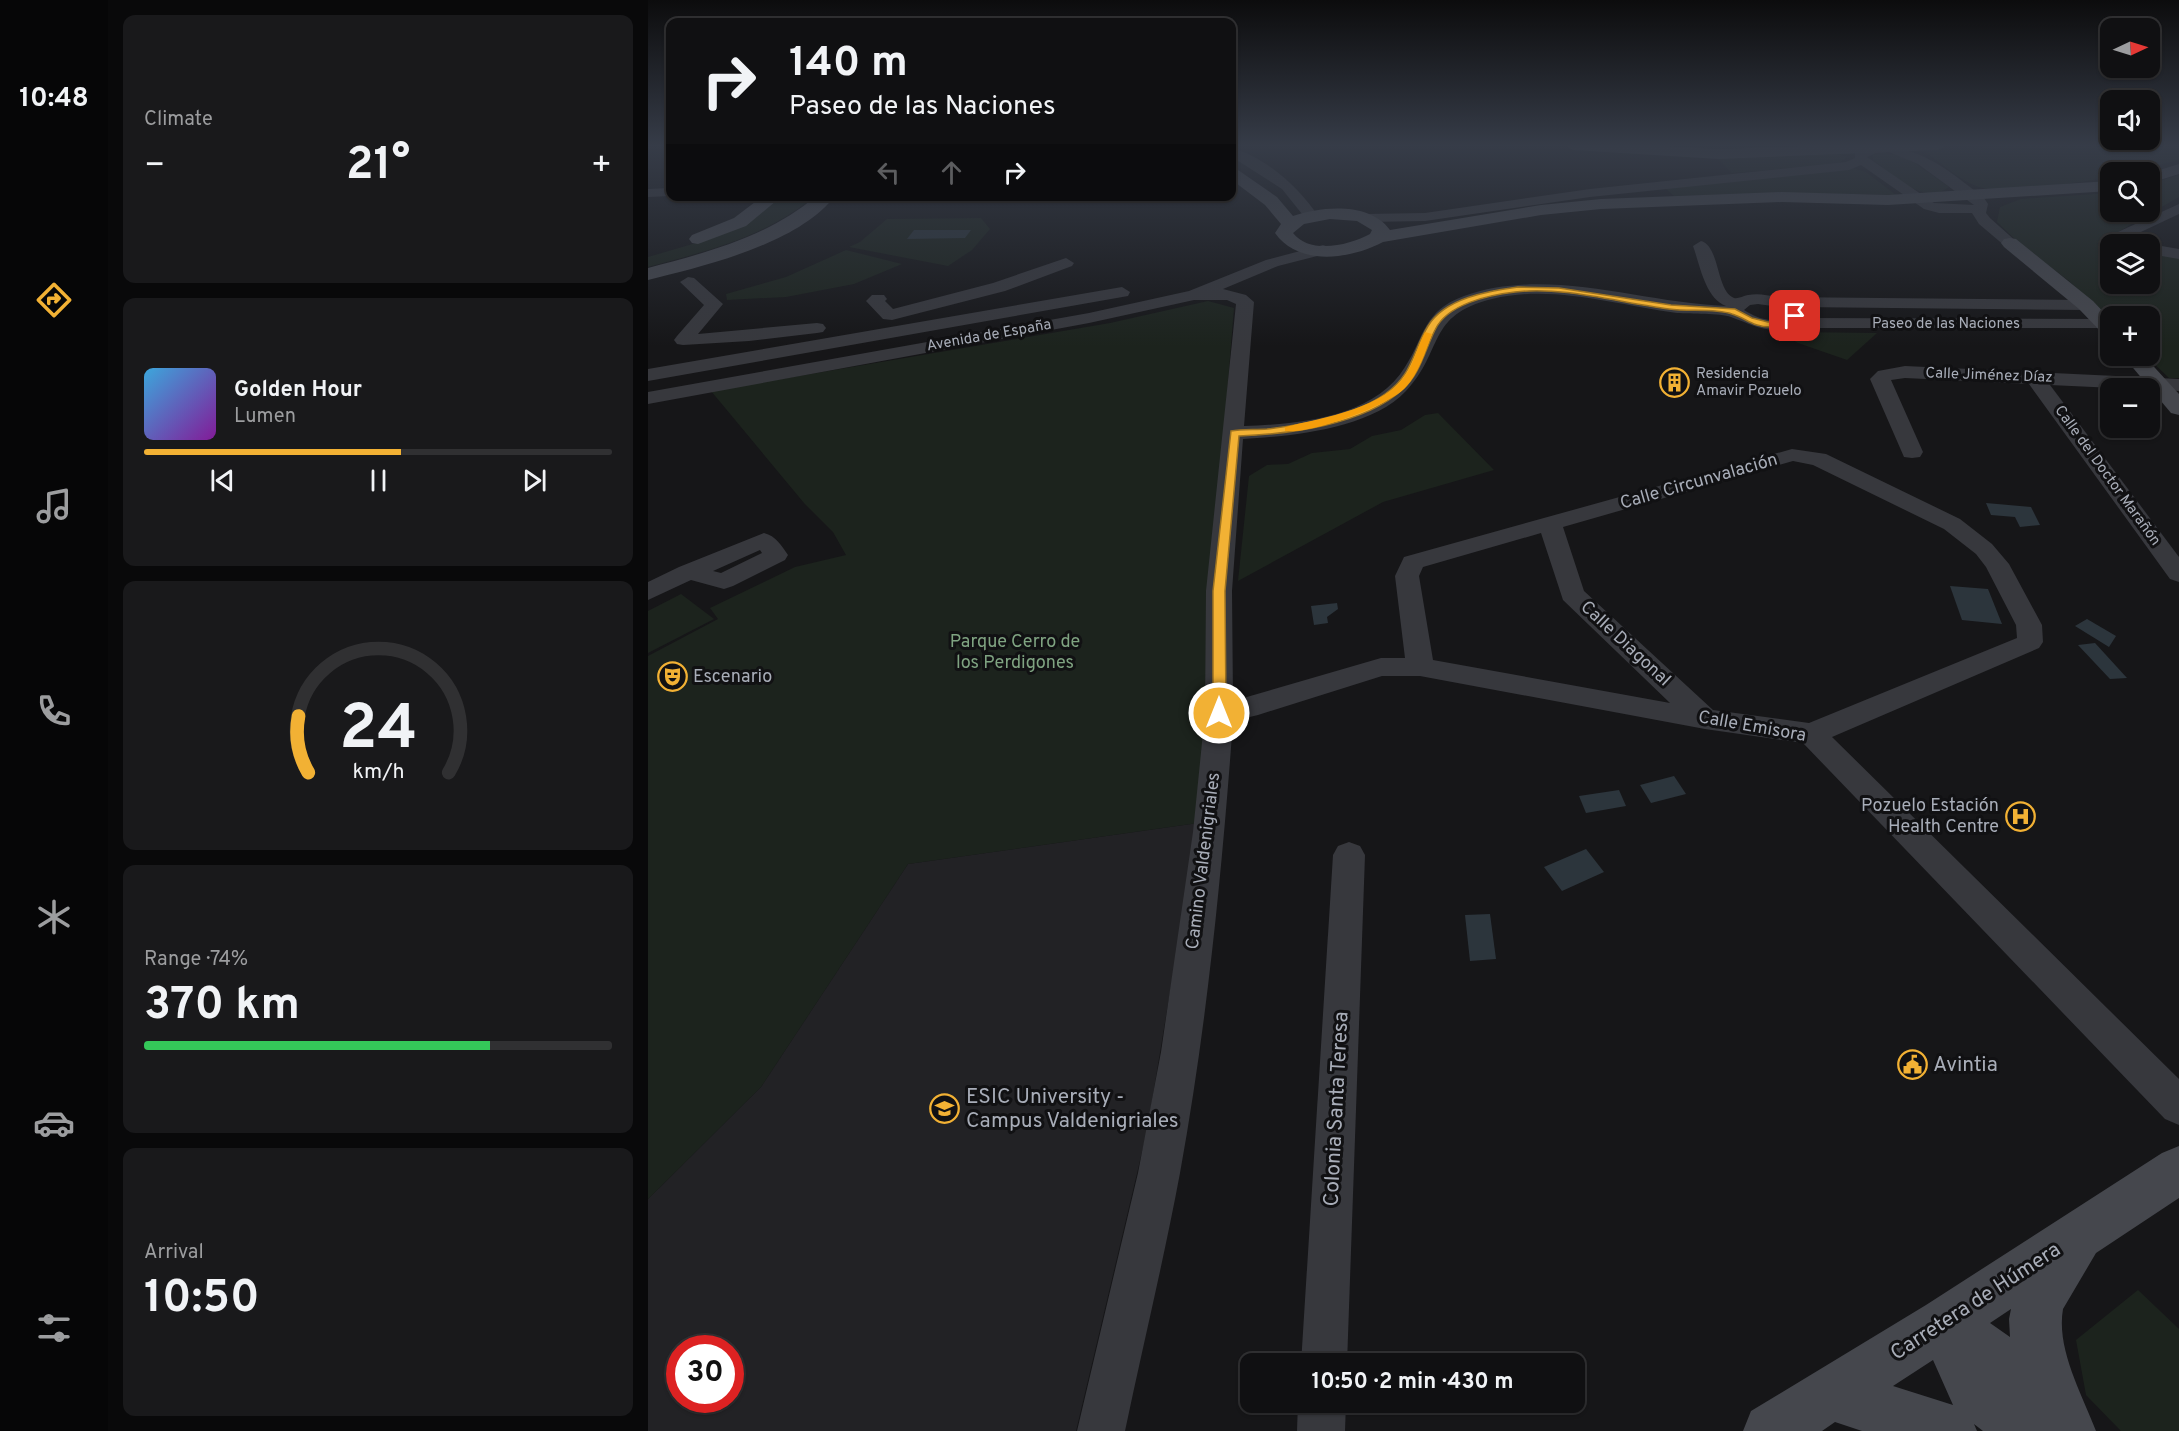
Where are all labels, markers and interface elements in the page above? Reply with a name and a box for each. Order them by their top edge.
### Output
north arrow [2100,18,2160,78]
map controls [2100,18,2160,438]
text: 140 m [789,38,908,91]
icon: right [690,42,768,120]
text: 10:48 [19,82,89,116]
text: Paseo de las Naciones [789,90,1056,124]
button: sound [2100,90,2160,150]
text: Climate [144,107,213,133]
text: 21° [346,138,410,195]
text: − [144,146,165,188]
text: + [591,146,612,188]
icon: left [872,156,905,189]
icon: ahead [935,156,968,189]
icon: right [998,156,1031,189]
button: search [2100,162,2160,222]
button: layers [2100,234,2160,294]
icon: directions [33,279,75,321]
pin [1769,290,1820,341]
icon: arrive [1778,299,1811,332]
button: + [2100,306,2160,366]
street label: Paseo de las Naciones [1872,315,2020,334]
street label: Avenida de España [925,316,1053,356]
street label: Calle Jiménez Díaz [1925,364,2053,388]
place label: Residencia Amavir Pozuelo [1696,365,1802,401]
building icon: Residencia Amavir Pozuelo [1659,367,1691,399]
text: Golden Hour [234,377,362,404]
button: − [2100,378,2160,438]
street label: Calle del Doctor Marañón [2050,402,2164,550]
text: Lumen [234,404,296,430]
street label: Calle Circunvalación [1618,448,1780,516]
icon: previous [206,464,239,497]
icon: pause [362,464,395,497]
icon: next [518,464,551,497]
icon: music [33,485,75,527]
street label: Calle Diagonal [1575,596,1675,692]
park label: Parque Cerro de los Perdigones [950,631,1080,675]
theatre icon: Escenario [656,661,688,693]
place label: Escenario [693,666,772,689]
position arrow [1187,681,1251,745]
icon: phone [33,690,75,732]
text: 24 [339,692,417,771]
street label: Calle Emisora [1696,706,1808,748]
text: km/h [352,759,404,786]
street label: Camino Valdenigriales [1182,771,1226,951]
place label: Pozuelo Estación Health Centre [1861,795,1999,839]
hospital icon: Pozuelo Estación Health Centre [2004,800,2036,832]
icon: climate [33,896,75,938]
text: Range · 74% [144,947,248,973]
text: 370 km [144,978,300,1035]
street label: Colonia Santa Teresa [1318,1011,1356,1207]
public building icon: Avintia [1896,1049,1928,1081]
place label: Avintia [1933,1052,1998,1079]
place label: ESIC University - Campus Valdenigriales [966,1084,1179,1135]
school or university icon: ESIC University - Campus Valdenigriales [929,1093,961,1125]
icon: car [33,1102,75,1144]
street label: Carretera de Húmera [1886,1237,2066,1367]
text: Arrival [144,1240,204,1266]
text: 10:50 [144,1271,260,1328]
icon: filters [33,1307,75,1349]
speed limit sign: 30 [666,1335,744,1413]
text: 10:50 · 2 min · 430 m [1311,1369,1514,1396]

